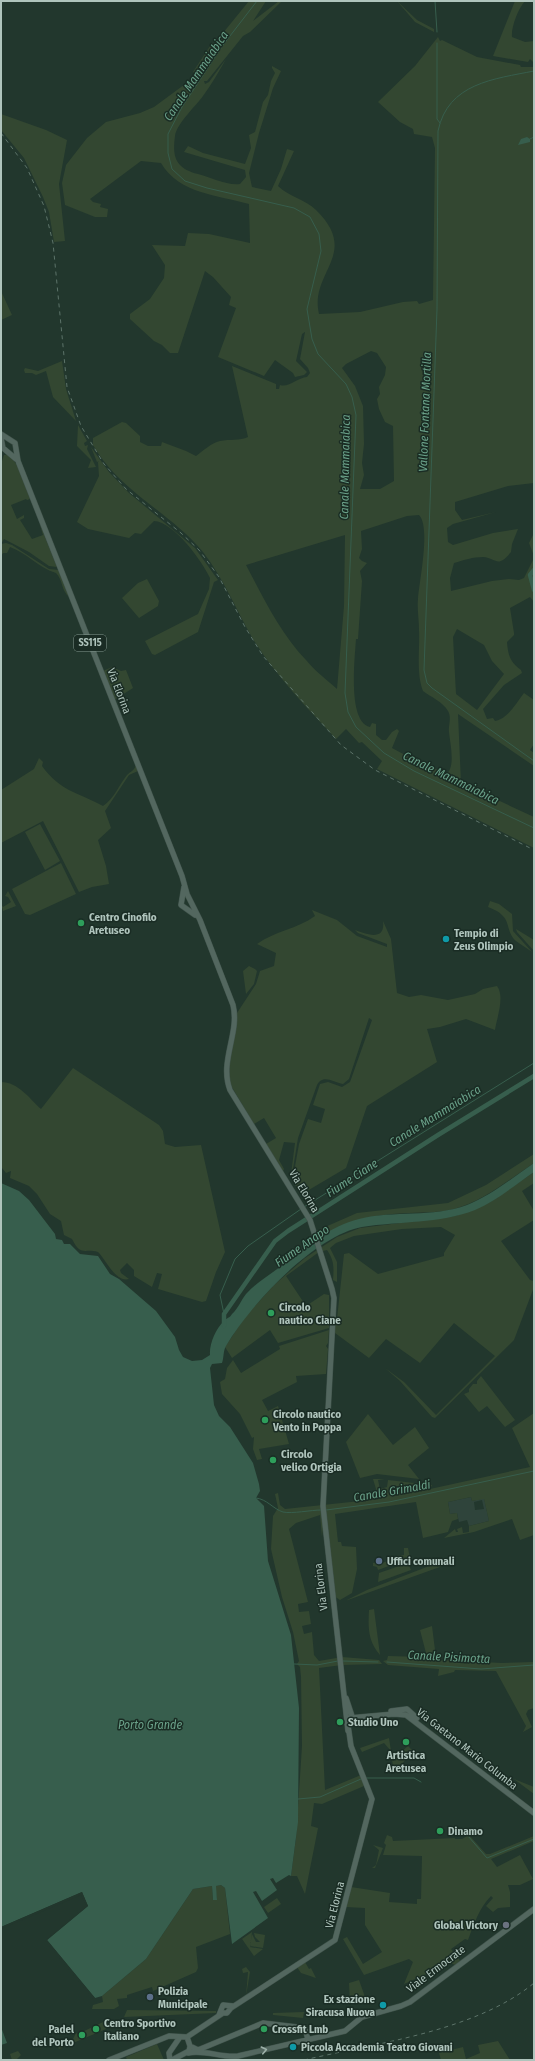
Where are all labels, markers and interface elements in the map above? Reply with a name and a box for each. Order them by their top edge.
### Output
water label: Canale Mammaiabica [161,29,231,123]
water label: Vallone Fontana Mortilla [416,352,434,472]
water label: Canale Mammaiabica [337,414,353,520]
road number: SS115 [74,635,106,651]
street label: Via Elorina [104,666,134,716]
water label: Canale Mammaiabica [401,749,501,807]
place label: Centro Cinofilo Aretuseo [88,911,157,937]
marker: Centro Cinofilo Aretuseo [76,918,86,928]
place label: Tempio di Zeus Olimpio [454,927,514,953]
marker: Tempio di Zeus Olimpio [441,934,451,944]
water label: Canale Mammaiabica [387,1082,483,1150]
water label: Fiume Ciane [323,1156,381,1200]
street label: Via Elorina [286,1167,322,1215]
water label: Fiume Anapo [272,1222,332,1270]
place label: Circolo nautico Ciane [279,1301,341,1327]
marker: Circolo nautico Ciane [266,1308,276,1318]
place label: Circolo nautico Vento in Poppa [272,1408,342,1434]
marker: Circolo nautico Vento in Poppa [260,1415,270,1425]
place label: Circolo velico Ortigia [280,1448,342,1474]
marker: Circolo velico Ortigia [268,1455,278,1465]
water label: Canale Grimaldi [352,1477,432,1505]
place label: Uffici comunali [387,1555,455,1568]
marker: Uffici comunali [374,1556,384,1566]
street label: Via Elorina [312,1562,330,1612]
water label: Canale Pisimotta [407,1648,491,1666]
street label: Via Gaetano Mario Columba [414,1706,520,1792]
place label: Studio Uno [348,1716,399,1729]
marker: Studio Uno [335,1717,345,1727]
water label: Porto Grande [118,1718,182,1732]
marker: Artistica Aretusea [401,1737,411,1747]
place label: Artistica Aretusea [385,1749,427,1775]
place label: Dinamo [448,1825,483,1838]
marker: Dinamo [435,1826,445,1836]
street label: Via Elorina [323,1880,347,1930]
place label: Global Victory [434,1919,499,1932]
marker: Global Victory [501,1920,511,1930]
street label: Viale Ermocrate [404,1943,468,1995]
place label: Polizia Municipale [158,1985,208,2011]
marker: Polizia Municipale [145,1992,155,2002]
place label: Ex stazione Siracusa Nuova [306,1993,376,2019]
marker: Ex stazione Siracusa Nuova [378,2000,388,2010]
place label: Centro Sportivo Italiano [104,2017,176,2043]
place label: Padel del Porto [32,2023,75,2049]
place label: Crossfit Lmb [272,2023,328,2036]
marker: Centro Sportivo Italiano [91,2024,101,2034]
marker: Crossfit Lmb [259,2024,269,2034]
marker: Padel del Porto [77,2030,87,2040]
place label: Piccola Accademia Teatro Giovani [301,2041,453,2054]
marker: Piccola Accademia Teatro Giovani [288,2042,298,2052]
one-way arrow [261,2047,267,2055]

